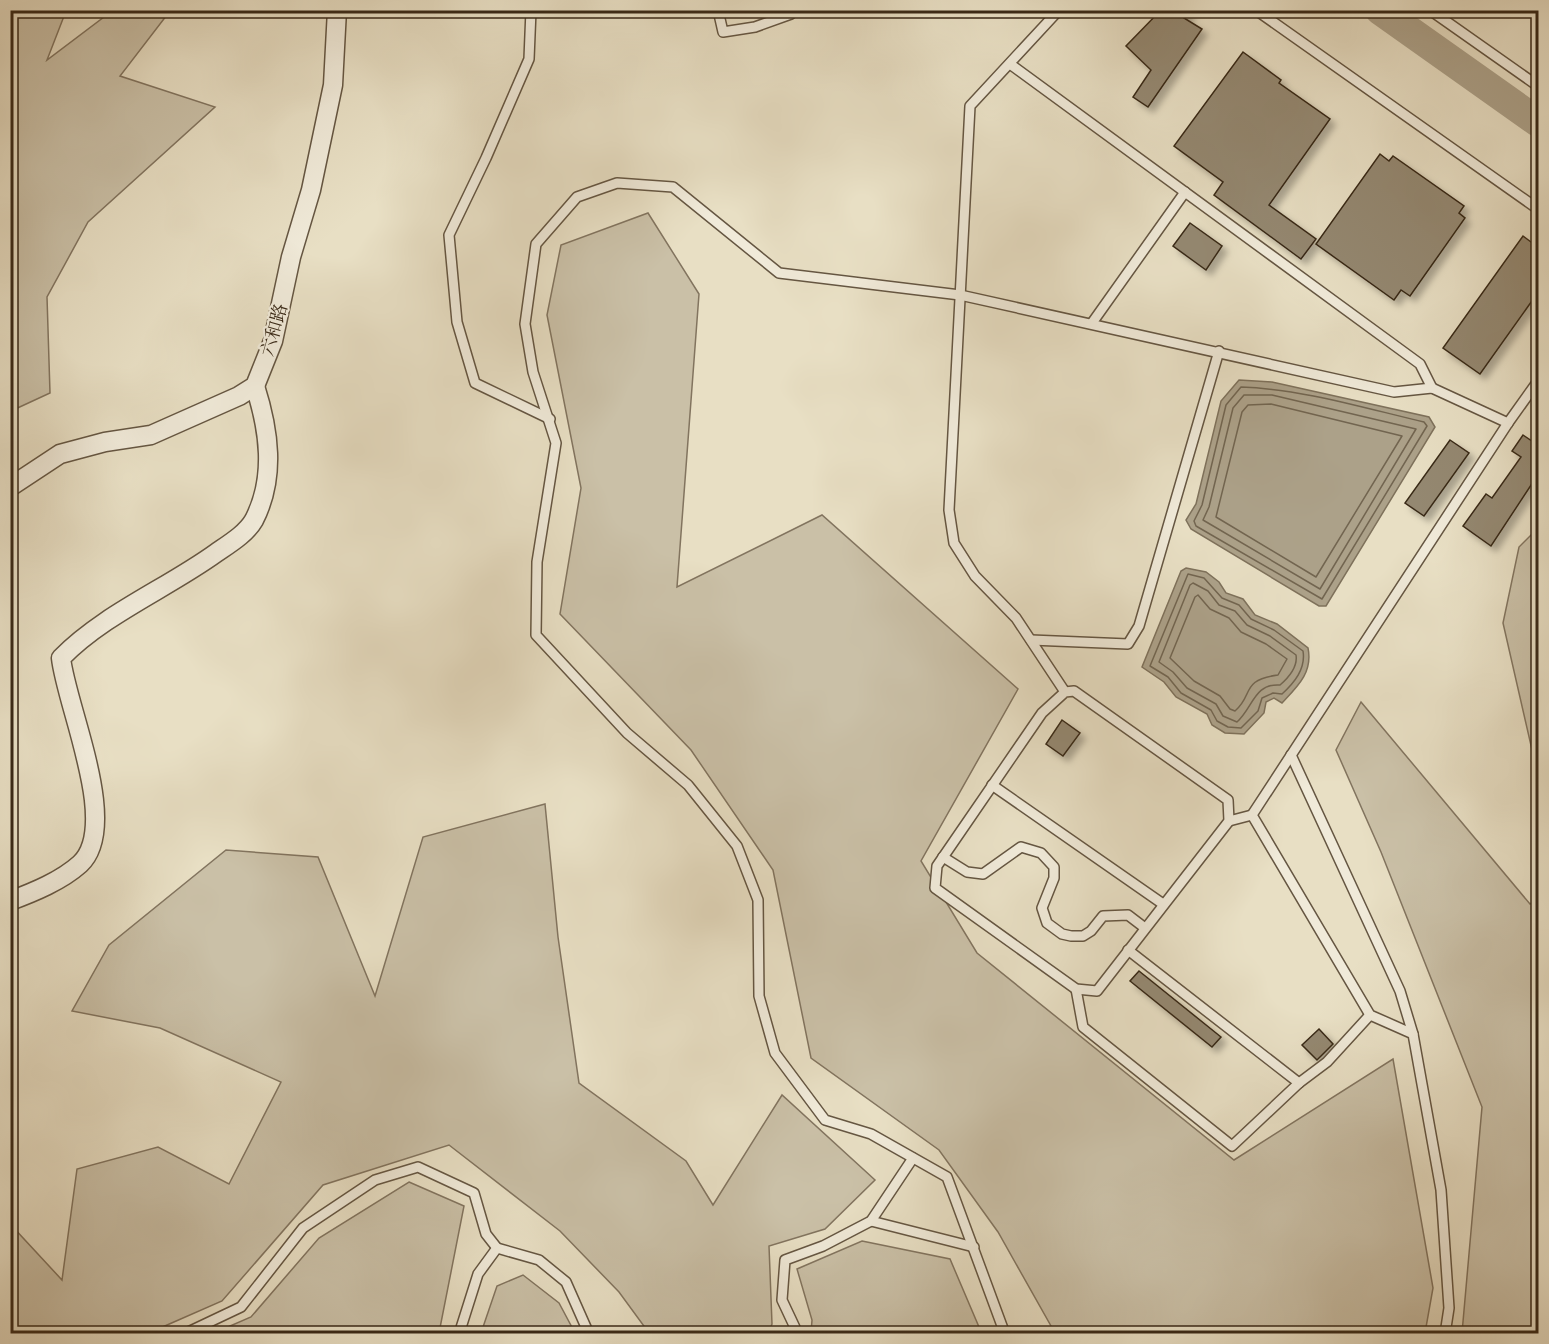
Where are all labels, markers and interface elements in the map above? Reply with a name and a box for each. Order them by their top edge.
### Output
street label: 六和路 [256,301,292,359]

